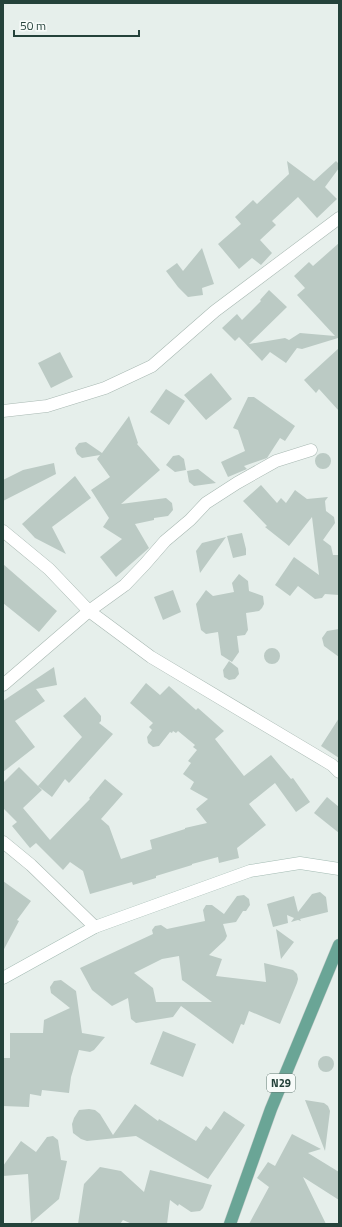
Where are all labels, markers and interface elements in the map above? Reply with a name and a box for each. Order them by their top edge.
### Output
scale bar [14,12,139,38]
text: 50 m [20,16,46,35]
road number: N29 [267,1074,295,1092]

